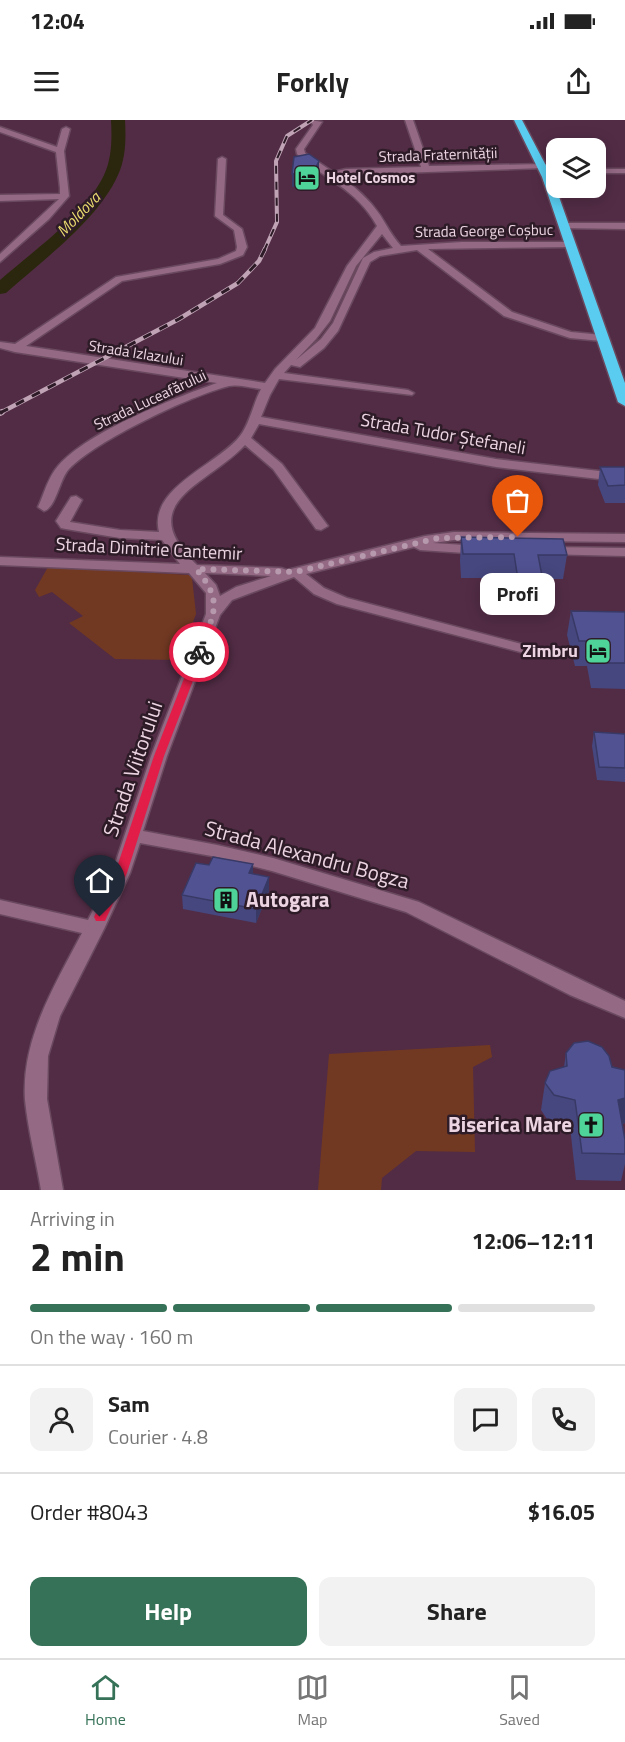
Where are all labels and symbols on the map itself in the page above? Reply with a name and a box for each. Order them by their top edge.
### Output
street label: Strada Fraternității [378,141,498,168]
hotel icon: Hotel Cosmos [292,163,322,193]
place label: Hotel Cosmos [326,166,415,189]
water label: Moldova [50,185,106,242]
street label: Strada George Coșbuc [415,218,553,243]
street label: Strada Izlazului [87,334,185,371]
street label: Strada Luceafărului [90,363,210,436]
street label: Strada Tudor Ștefaneli [358,406,528,461]
pin [492,475,543,537]
street label: Strada Dimitrie Cantemir [55,530,243,567]
callout: Profi [480,573,556,615]
courier [169,622,229,682]
hotel icon: Zimbru [583,636,613,666]
place label: Zimbru [522,637,578,664]
street label: Strada Viitorului [94,697,170,841]
street label: Strada Alexandru Bogza [201,811,414,897]
pin [74,855,125,917]
place label: Autogara [246,883,330,915]
building icon: Autogara [211,885,241,915]
place label: Biserica Mare [448,1108,572,1140]
church icon: Biserica Mare [576,1110,606,1140]

